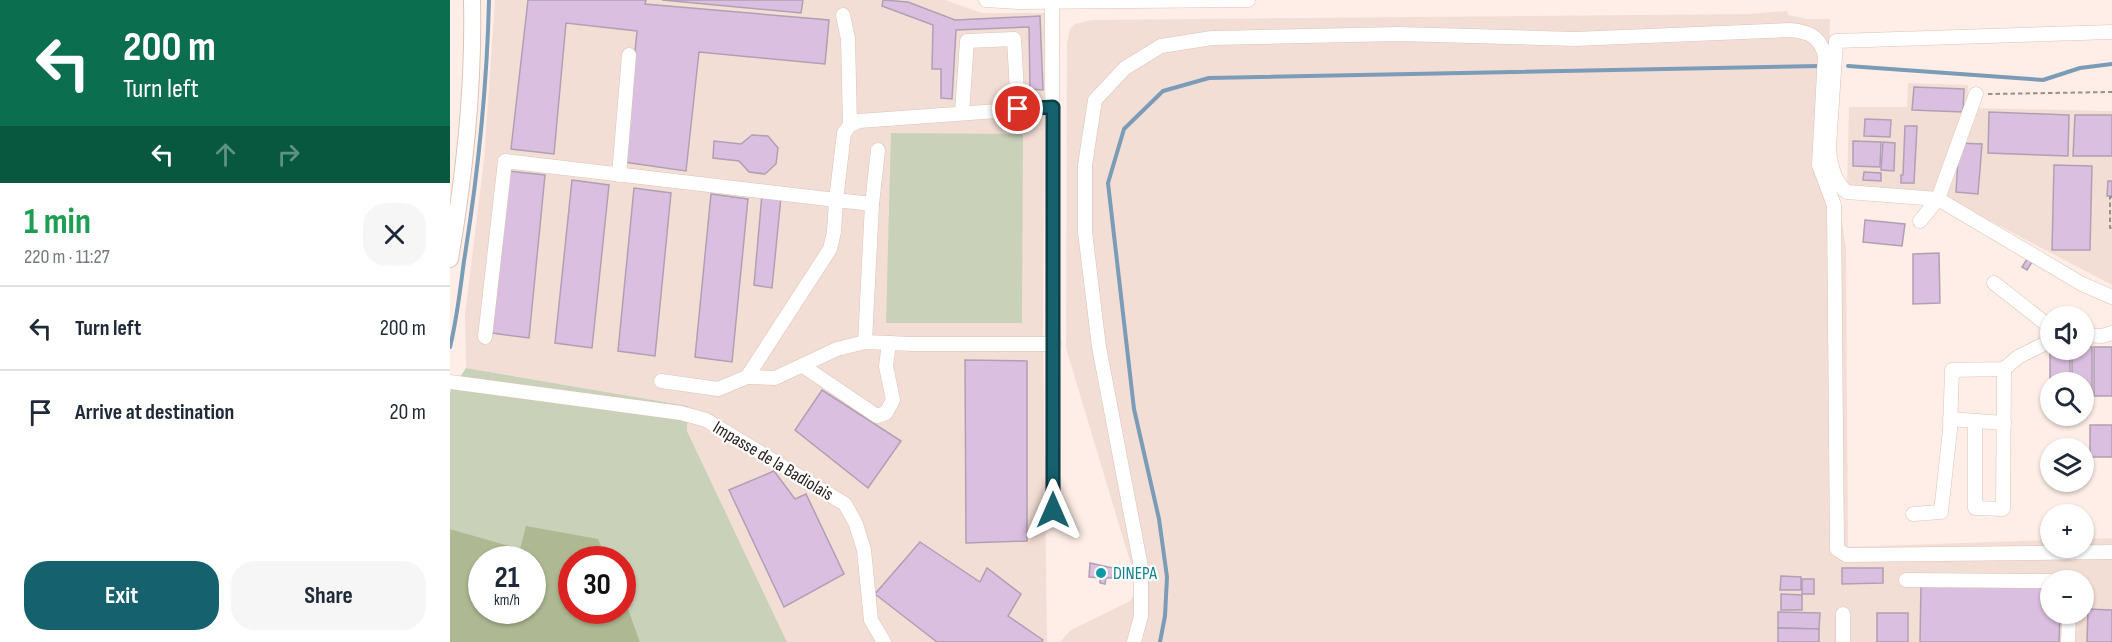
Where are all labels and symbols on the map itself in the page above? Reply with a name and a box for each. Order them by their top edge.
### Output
pin [992,83,1043,134]
street label: Impasse de la Badiolais [709,417,837,505]
position arrow [1021,478,1085,542]
speed limit sign: 30 [558,546,636,624]
place label: DINEPA [1113,563,1157,584]
marker: DINEPA [1094,566,1108,580]

